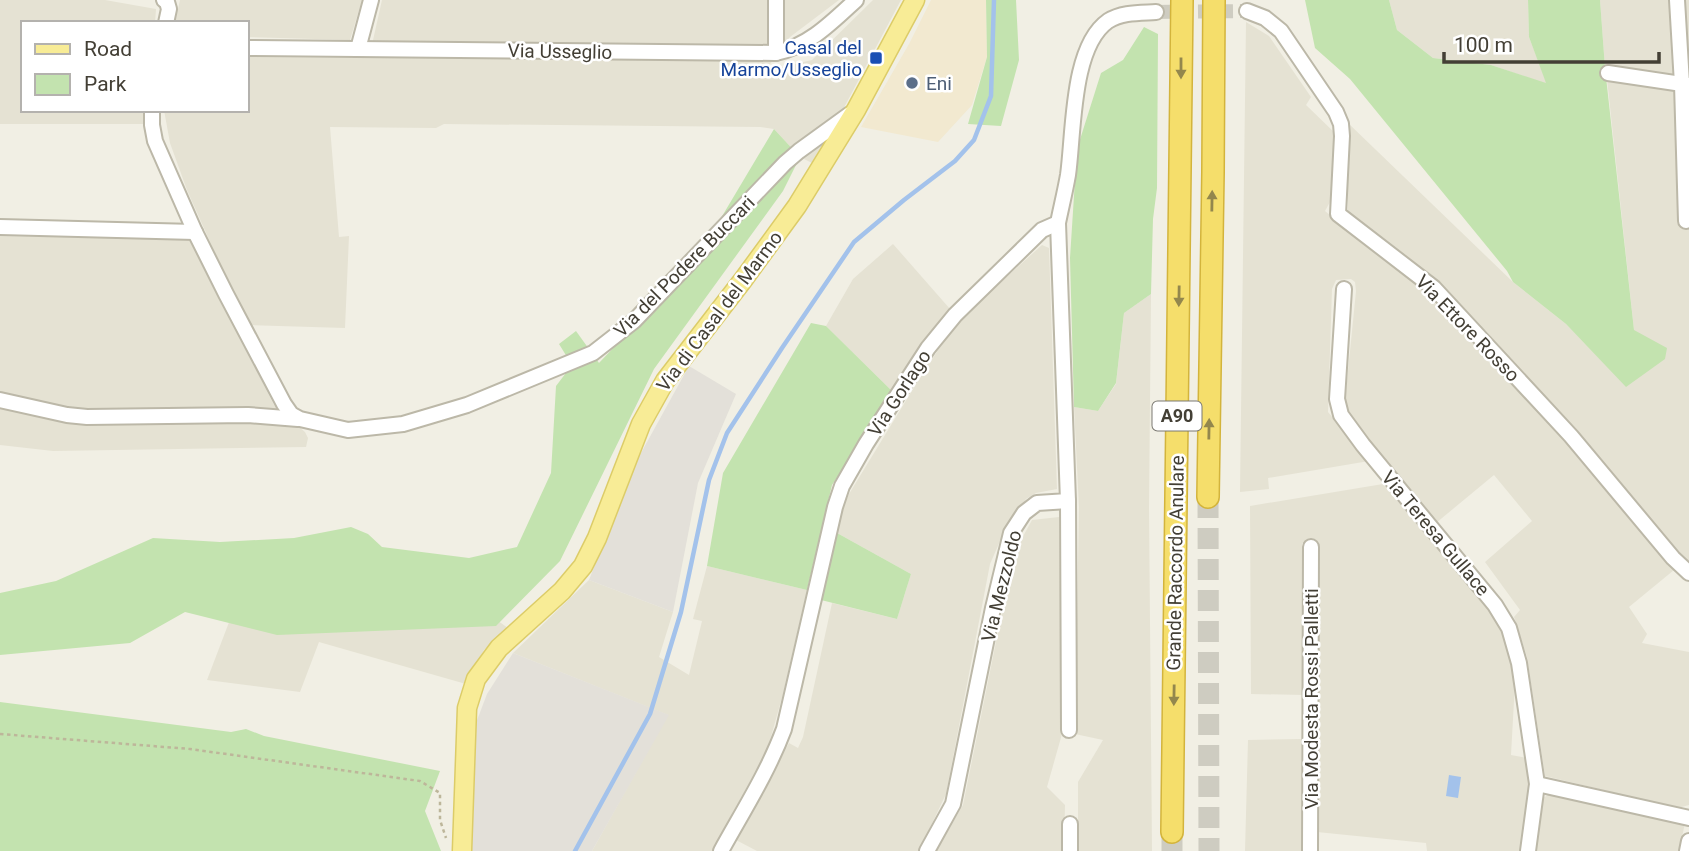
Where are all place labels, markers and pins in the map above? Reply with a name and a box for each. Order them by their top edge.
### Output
place label: Casal del Marmo/Usseglio [721,36,862,81]
marker: Casal del Marmo/Usseglio [868,50,884,66]
place label: Eni [926,72,952,95]
marker: Eni [904,75,920,91]

